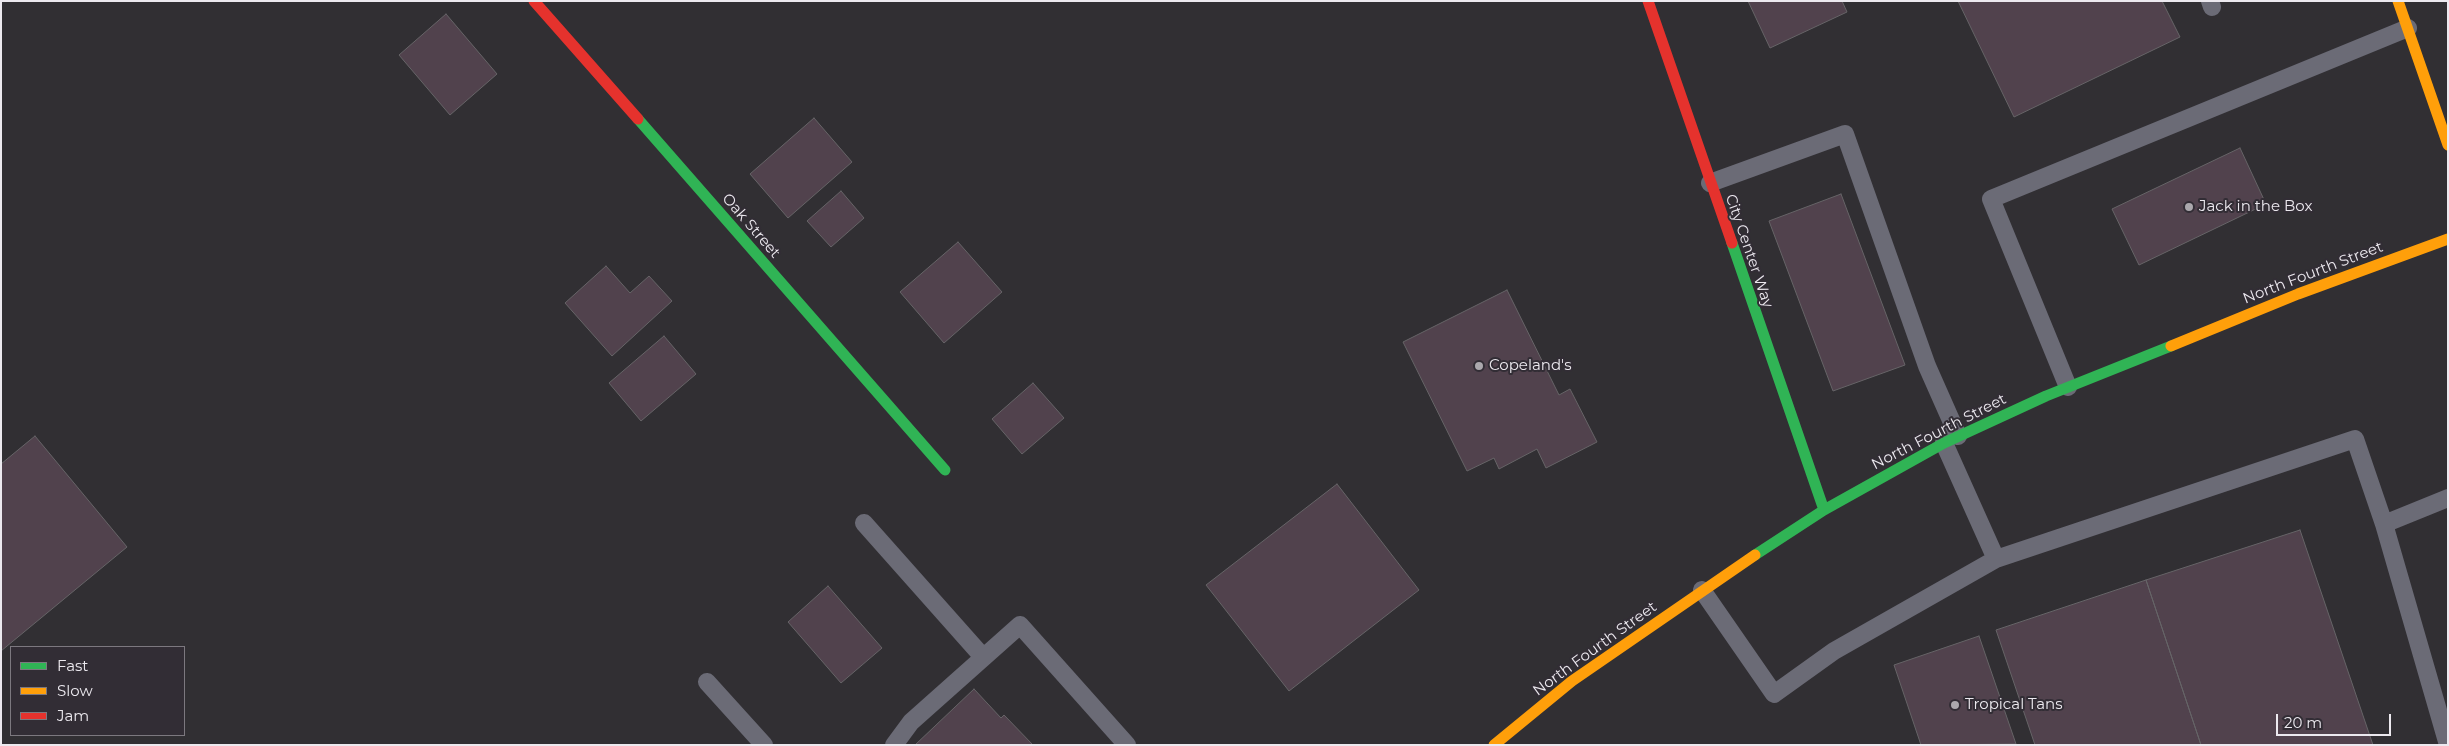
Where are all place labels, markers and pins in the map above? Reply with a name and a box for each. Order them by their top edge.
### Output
place label: Jack in the Box [2199,198,2312,216]
marker: Jack in the Box [2183,201,2195,213]
place label: Copeland's [1489,357,1571,375]
marker: Copeland's [1473,360,1485,372]
place label: Tropical Tans [1965,696,2063,714]
marker: Tropical Tans [1949,699,1961,711]

